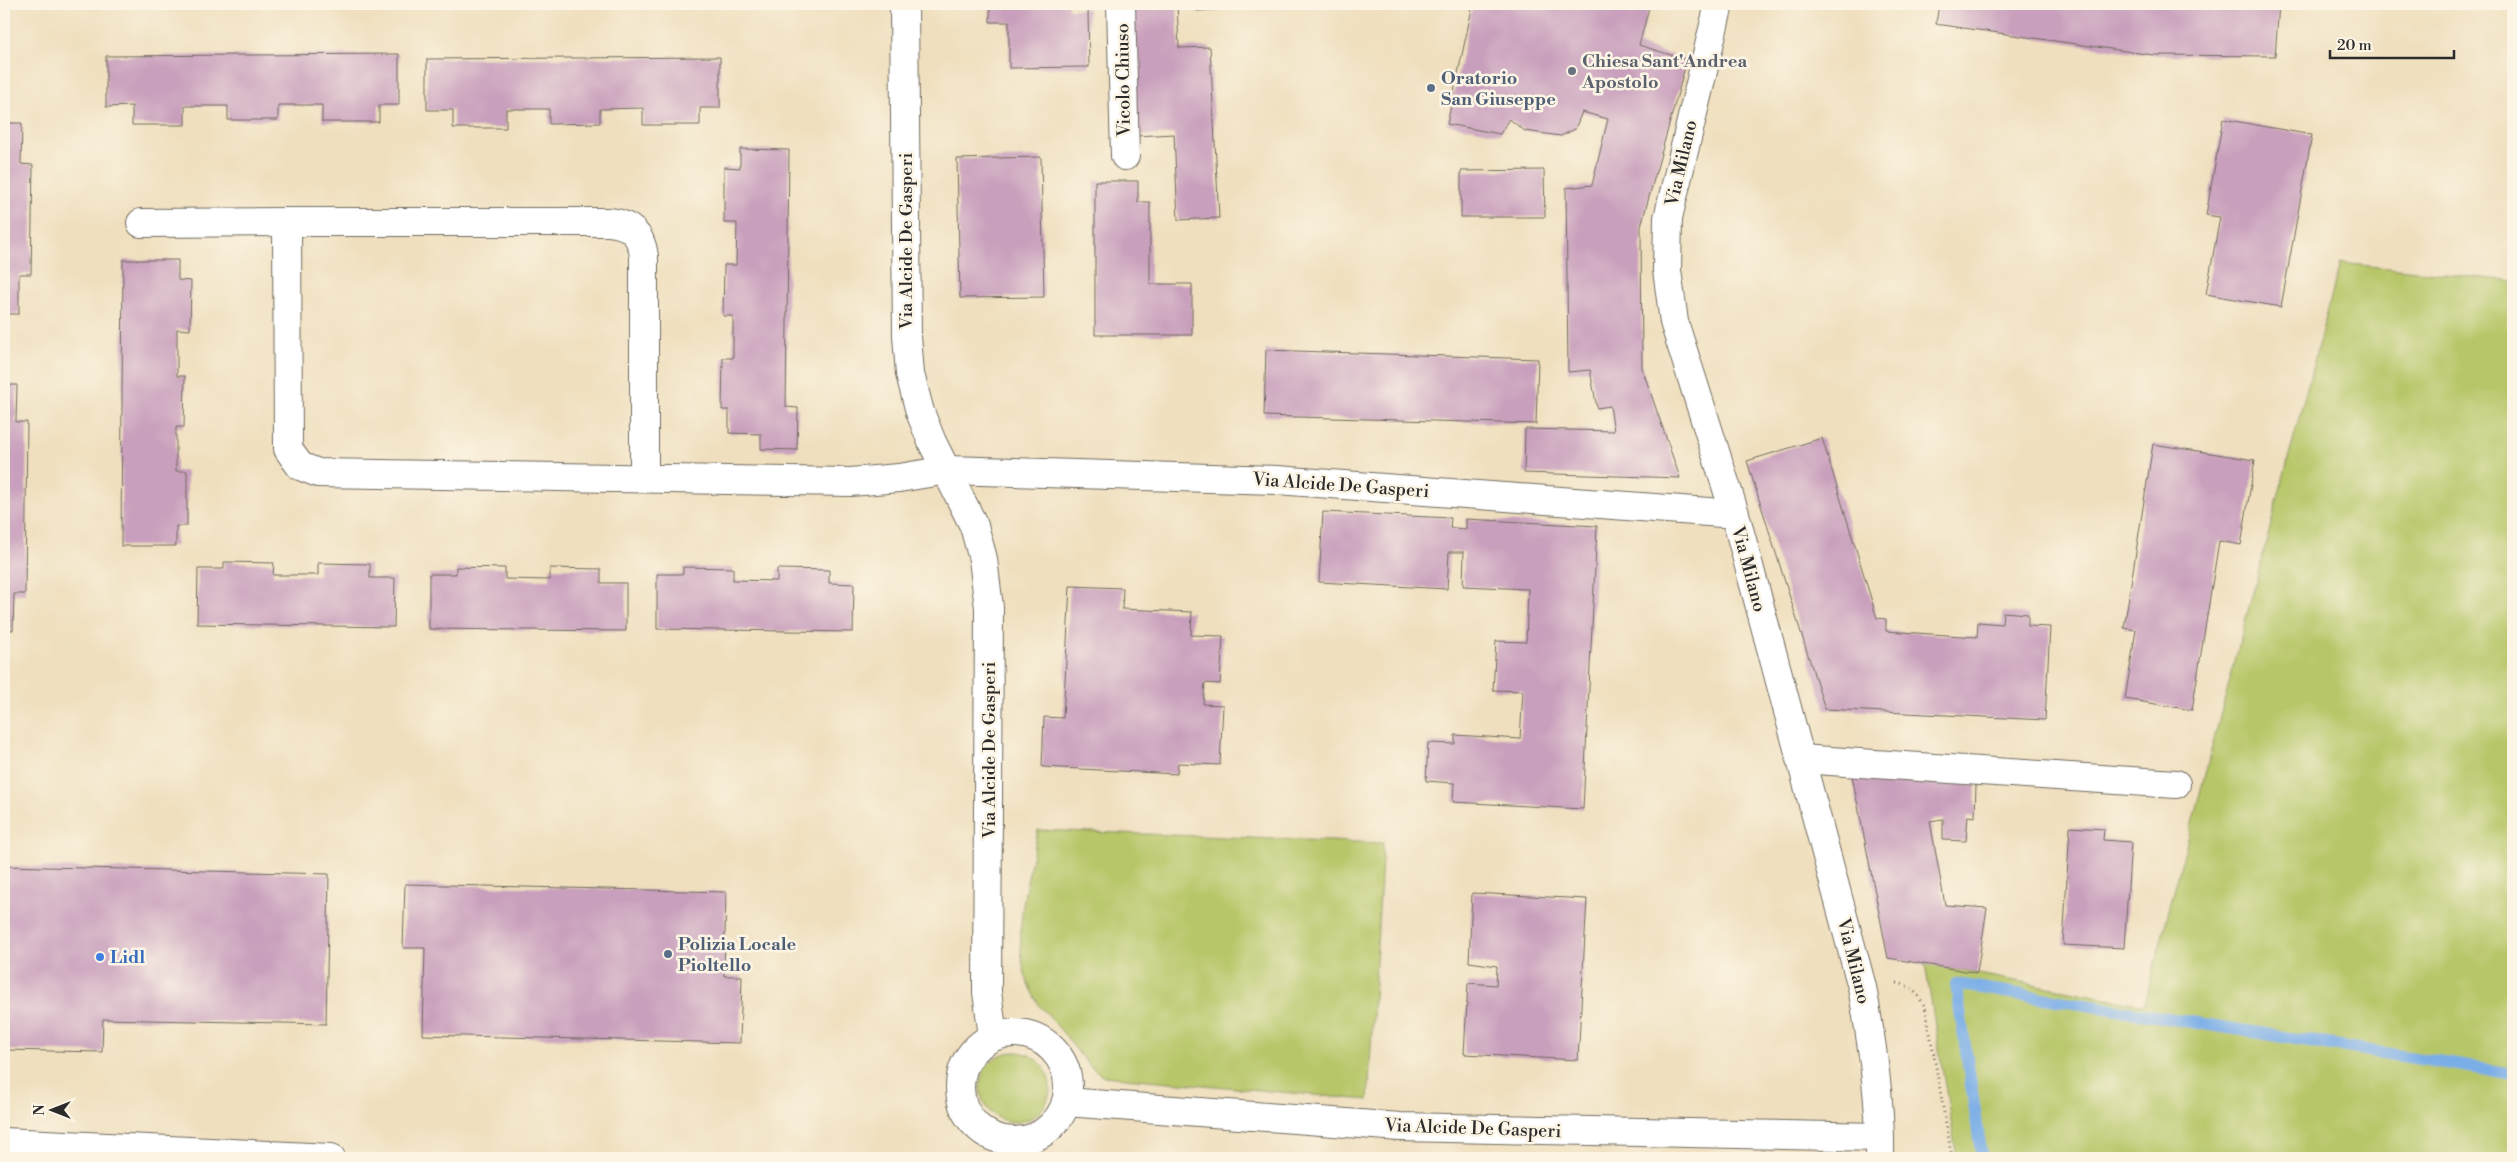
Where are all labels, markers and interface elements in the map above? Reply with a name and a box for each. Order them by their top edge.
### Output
street label: Vicolo Chiuso [1111,23,1136,138]
scale bar [2330,28,2453,60]
text: 20 m [2337,36,2372,55]
place label: Chiesa Sant'Andrea Apostolo [1581,50,1747,94]
marker: Chiesa Sant'Andrea Apostolo [1566,65,1578,77]
place label: Oratorio San Giuseppe [1441,67,1556,111]
marker: Oratorio San Giuseppe [1425,82,1437,94]
street label: Via Milano [1660,118,1703,209]
street label: Via Alcide De Gasperi [895,152,918,330]
street label: Via Alcide De Gasperi [1251,468,1430,503]
street label: Via Milano [1726,523,1771,614]
street label: Via Alcide De Gasperi [978,661,1001,839]
street label: Via Milano [1832,915,1875,1006]
place label: Polizia Locale Pioltello [678,933,797,977]
place label: Lidl [110,946,145,969]
marker: Polizia Locale Pioltello [662,948,674,960]
marker: Lidl [94,951,106,963]
north arrow [28,1084,78,1134]
text: N [31,1104,49,1116]
street label: Via Alcide De Gasperi [1383,1114,1562,1143]

